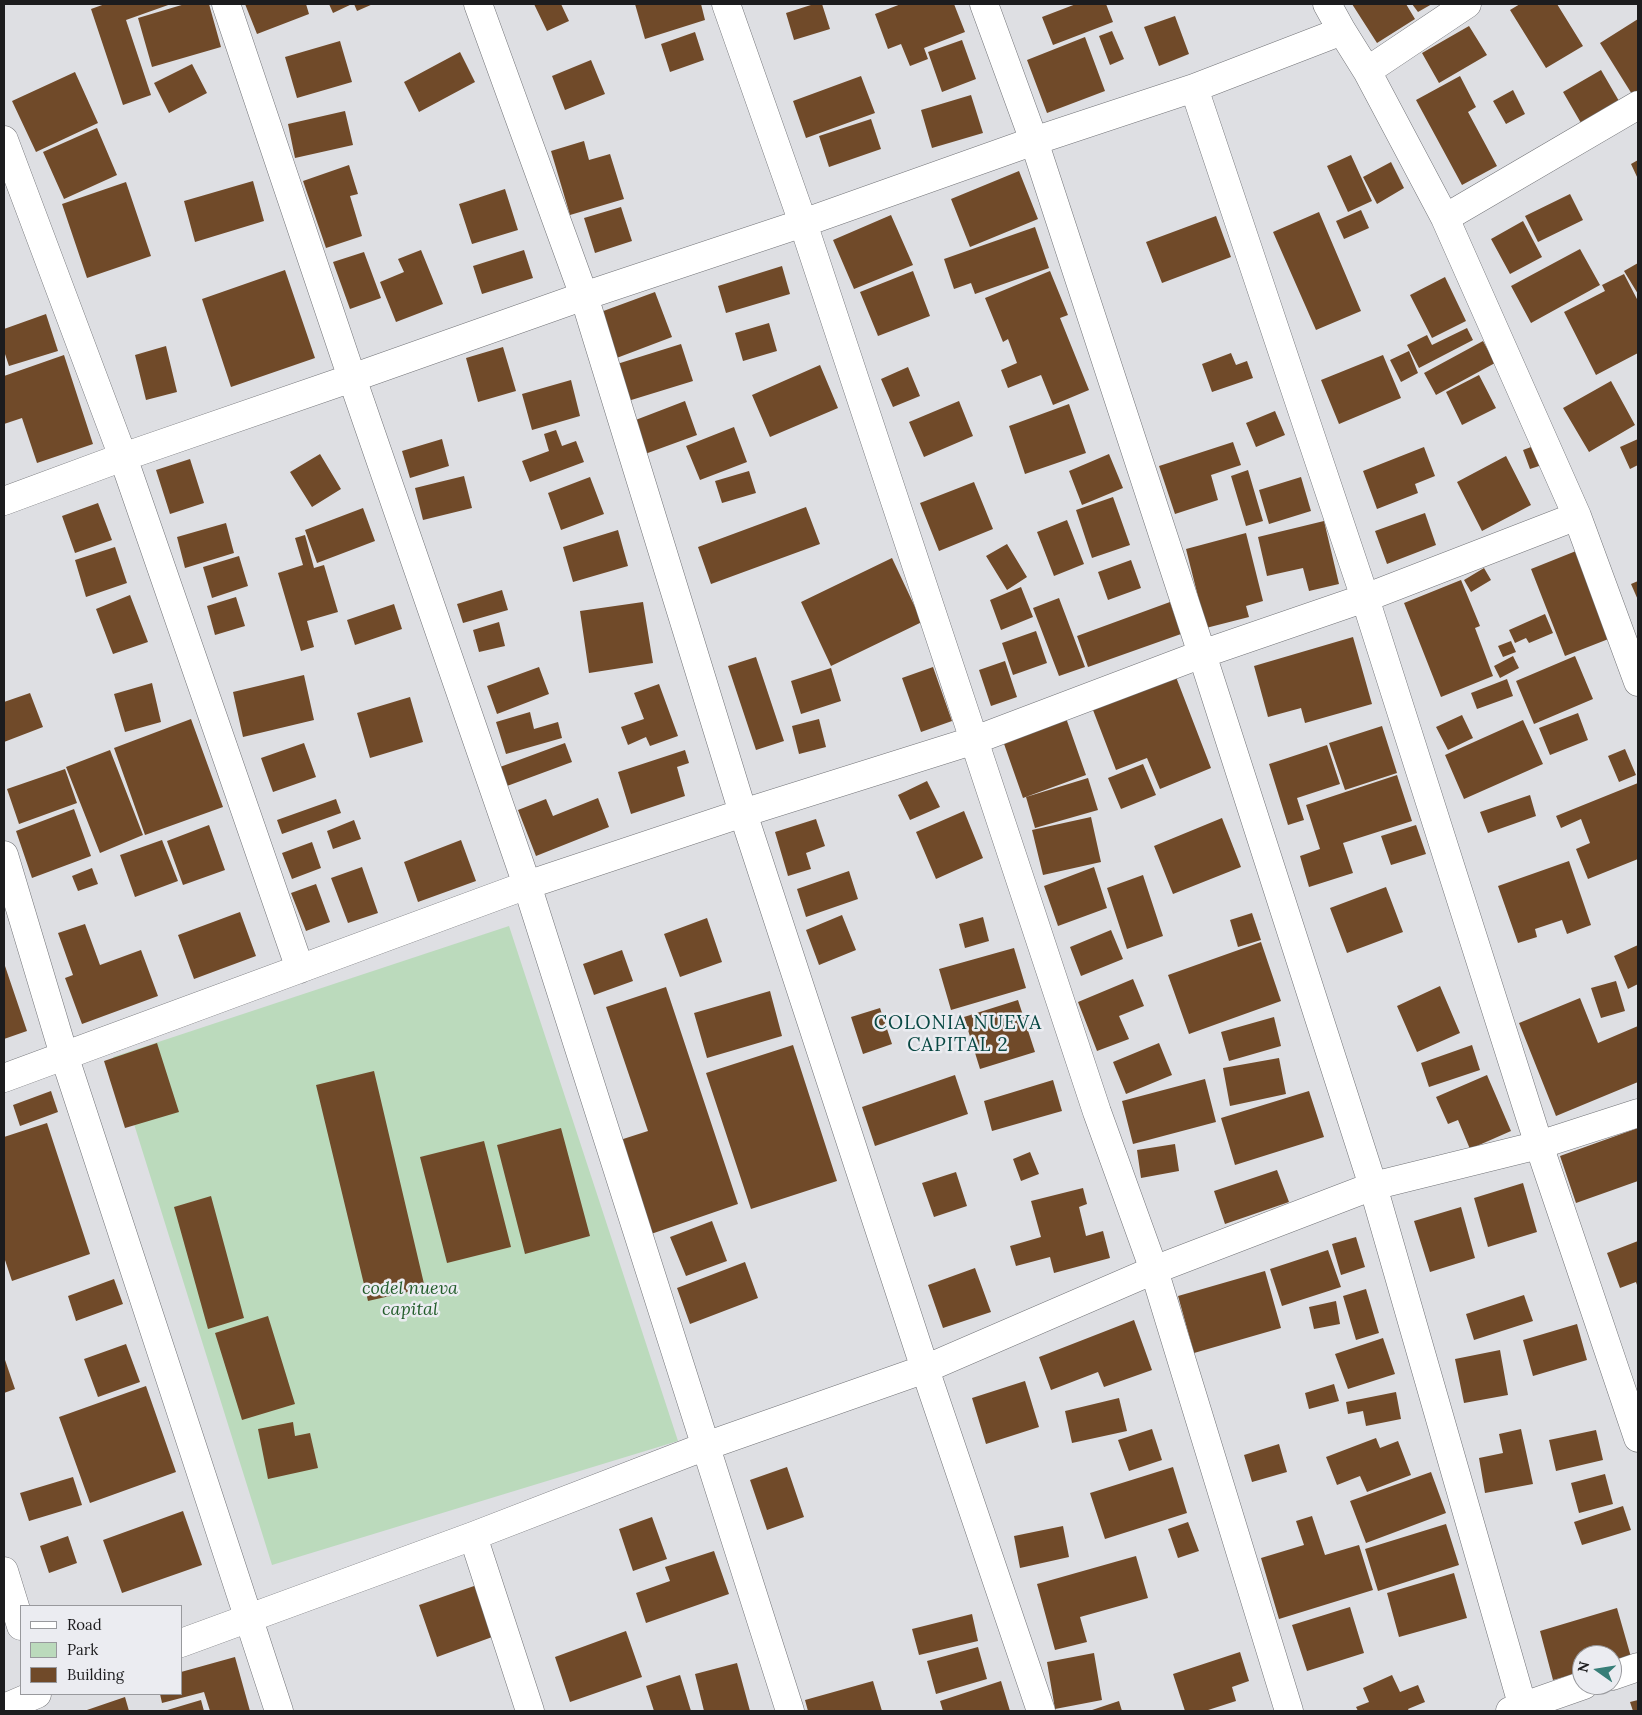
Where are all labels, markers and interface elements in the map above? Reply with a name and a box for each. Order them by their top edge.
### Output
district label: COLONIA NUEVA CAPITAL 2 [872,1013,1044,1057]
park label: codel nueva capital [362,1278,458,1320]
legend [20,1605,182,1695]
text: Road [67,1615,102,1634]
text: Park [67,1640,98,1659]
north arrow [1572,1645,1622,1695]
text: N [1573,1660,1593,1674]
text: Building [67,1665,124,1684]

